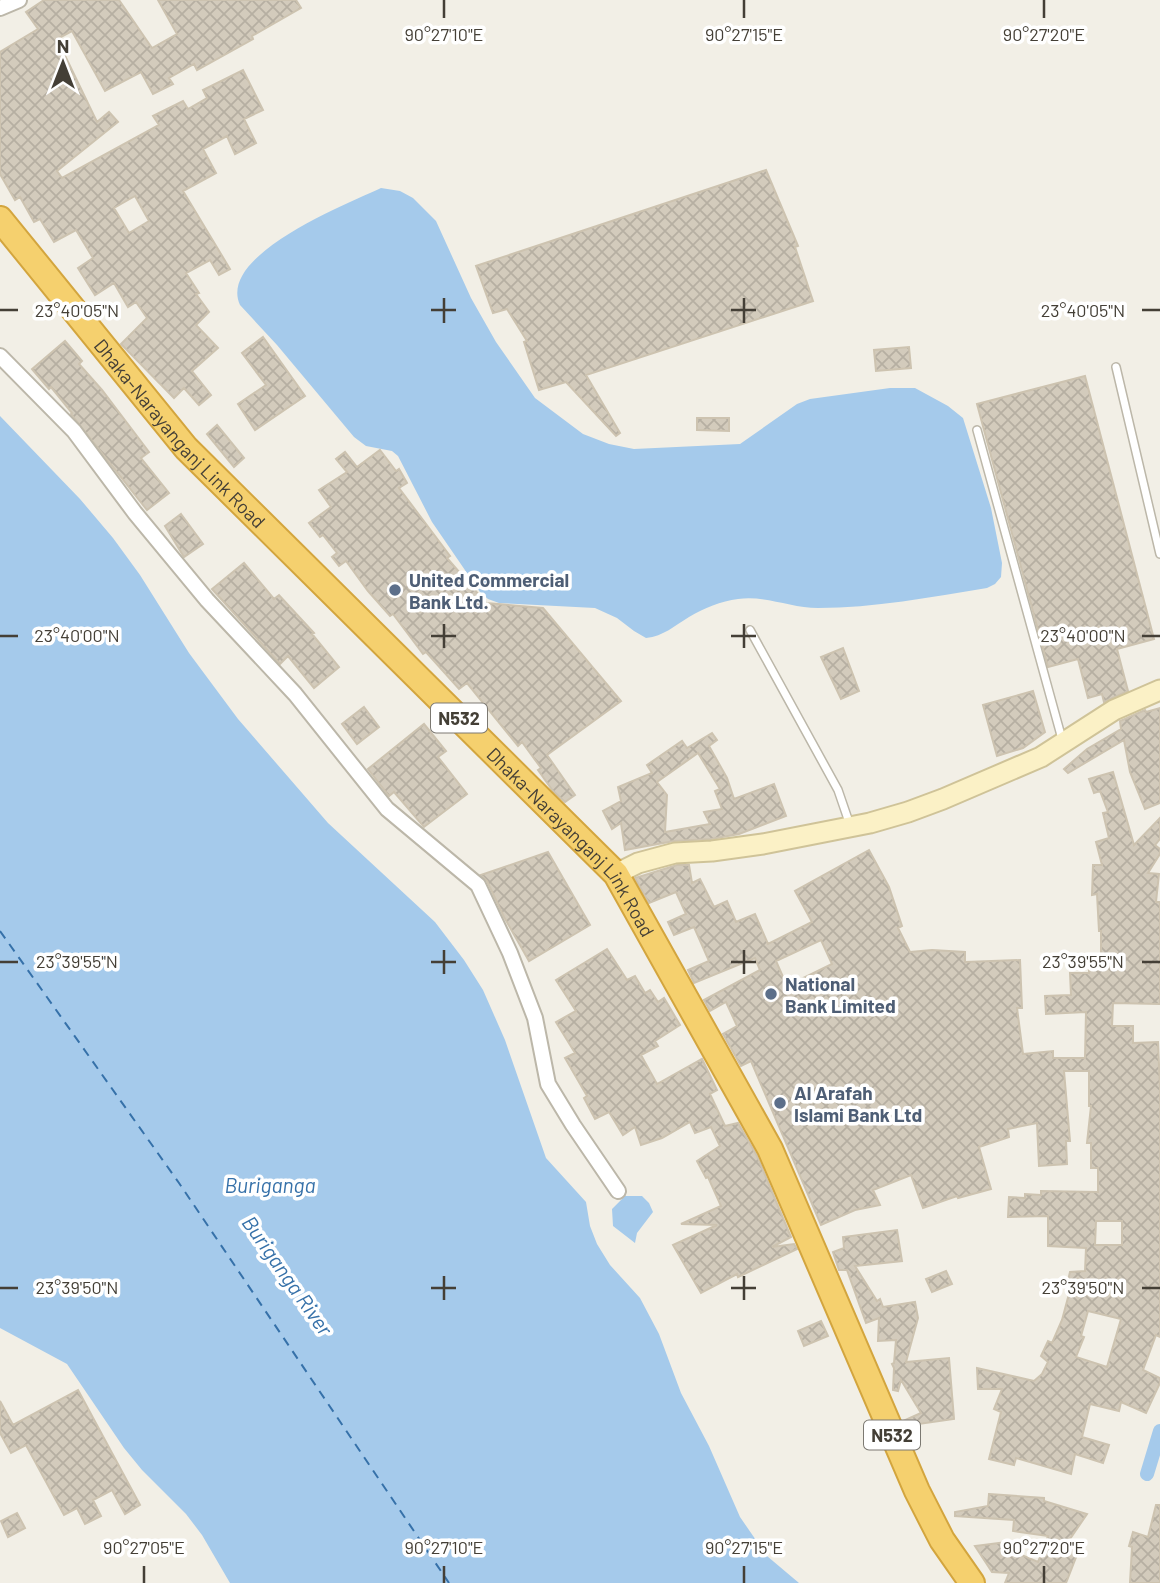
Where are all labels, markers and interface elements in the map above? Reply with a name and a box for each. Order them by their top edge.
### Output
text: 90°27'10"E [404,23,484,45]
text: 90°27'15"E [705,23,783,45]
text: 90°27'20"E [1003,23,1085,45]
north arrow [28,28,98,98]
text: N [57,34,69,57]
text: 23°40'05"N [35,299,119,321]
text: 23°40'05"N [1041,299,1125,321]
street label: Dhaka-Narayanganj Link Road [90,334,271,532]
place label: United Commercial Bank Ltd. [409,568,569,613]
marker: United Commercial Bank Ltd. [387,582,403,598]
text: 23°40'00"N [34,624,120,646]
text: 23°40'00"N [1040,624,1126,646]
road number: N532 [431,704,487,732]
street label: Dhaka-Narayanganj Link Road [483,742,660,940]
text: 23°39'55"N [36,950,118,972]
text: 23°39'55"N [1042,950,1124,972]
place label: National Bank Limited [785,972,896,1017]
marker: National Bank Limited [763,986,779,1002]
place label: Al Arafah Islami Bank Ltd [794,1081,922,1126]
marker: Al Arafah Islami Bank Ltd [772,1095,788,1111]
water label: Buriganga [224,1172,316,1197]
water label: Buriganga River [238,1210,339,1340]
text: 23°39'50"N [35,1276,119,1298]
text: 23°39'50"N [1041,1276,1125,1298]
road number: N532 [864,1420,920,1450]
text: 90°27'05"E [103,1536,185,1558]
text: 90°27'10"E [404,1536,484,1558]
text: 90°27'15"E [705,1536,783,1558]
text: 90°27'20"E [1003,1536,1085,1558]

